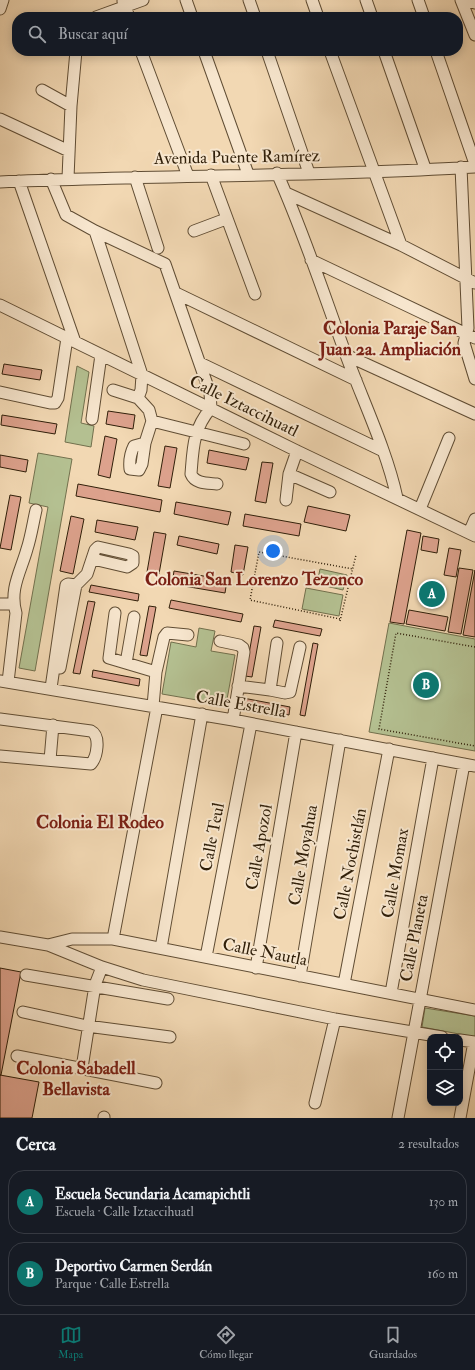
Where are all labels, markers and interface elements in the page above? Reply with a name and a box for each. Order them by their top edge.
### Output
search box [12,12,463,56]
icon: search [26,23,48,45]
text: Buscar aquí [58,25,127,44]
street label: Avenida Puente Ramírez [153,145,320,169]
district label: Colonia Paraje San Juan 2a. Ampliación [318,317,462,361]
street label: Calle Iztaccihuatl [186,370,303,442]
your location [263,541,283,561]
district label: Colonia San Lorenzo Tezonco [145,568,363,591]
pin: A [419,579,445,609]
pin: B [413,670,439,700]
street label: Calle Estrella [194,686,289,722]
street label: Calle Teul [195,800,229,873]
street label: Calle Apozol [241,802,278,892]
street label: Calle Moyahua [284,802,323,907]
street label: Calle Nochistlán [329,806,371,922]
district label: Colonia El Rodeo [36,811,164,834]
street label: Calle Momax [377,826,413,920]
street label: Calle Planeta [395,892,433,983]
street label: Calle Nautla [221,933,310,971]
map controls [427,1034,463,1106]
button: locate [427,1034,463,1070]
district label: Colonia Sabadell Bellavista [16,1057,136,1101]
button: layers [427,1070,463,1106]
text: Cerca [16,1134,56,1155]
text: 2 resultados [398,1136,459,1152]
text: Escuela Secundaria Acamapichtli [55,1185,250,1204]
text: A [26,1194,34,1210]
text: 130 m [429,1194,458,1210]
text: Escuela · Calle Iztaccihuatl [55,1204,194,1220]
text: Deportivo Carmen Serdán [55,1257,212,1276]
text: B [26,1266,34,1282]
text: 160 m [427,1266,458,1282]
text: Parque · Calle Estrella [55,1276,169,1292]
tab: Mapa [58,1324,83,1361]
tab: Cómo llegar [199,1324,253,1361]
tab: Guardados [369,1324,417,1361]

